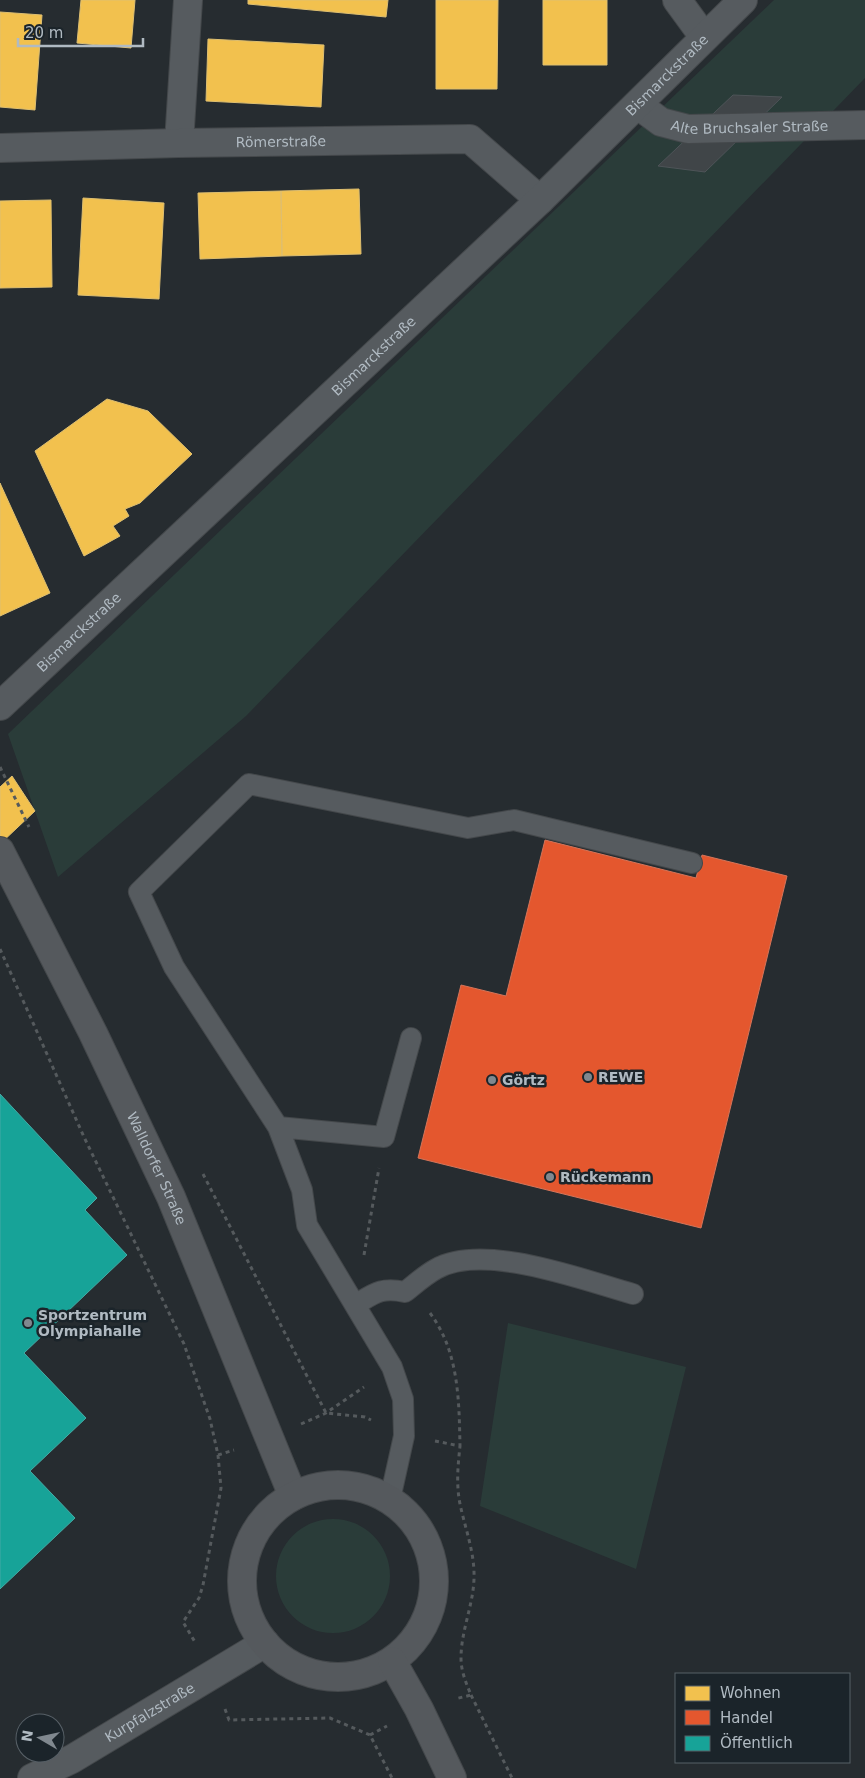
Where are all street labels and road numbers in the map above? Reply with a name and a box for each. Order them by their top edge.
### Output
street label: Bismarckstraße [622,31,711,119]
street label: Alte Bruchsaler Straße [669,117,829,137]
street label: Römerstraße [236,133,326,150]
street label: Bismarckstraße [328,313,419,399]
street label: Bismarckstraße [34,589,124,675]
street label: Walldorfer Straße [124,1109,189,1227]
street label: Kurpfalzstraße [102,1679,197,1745]

